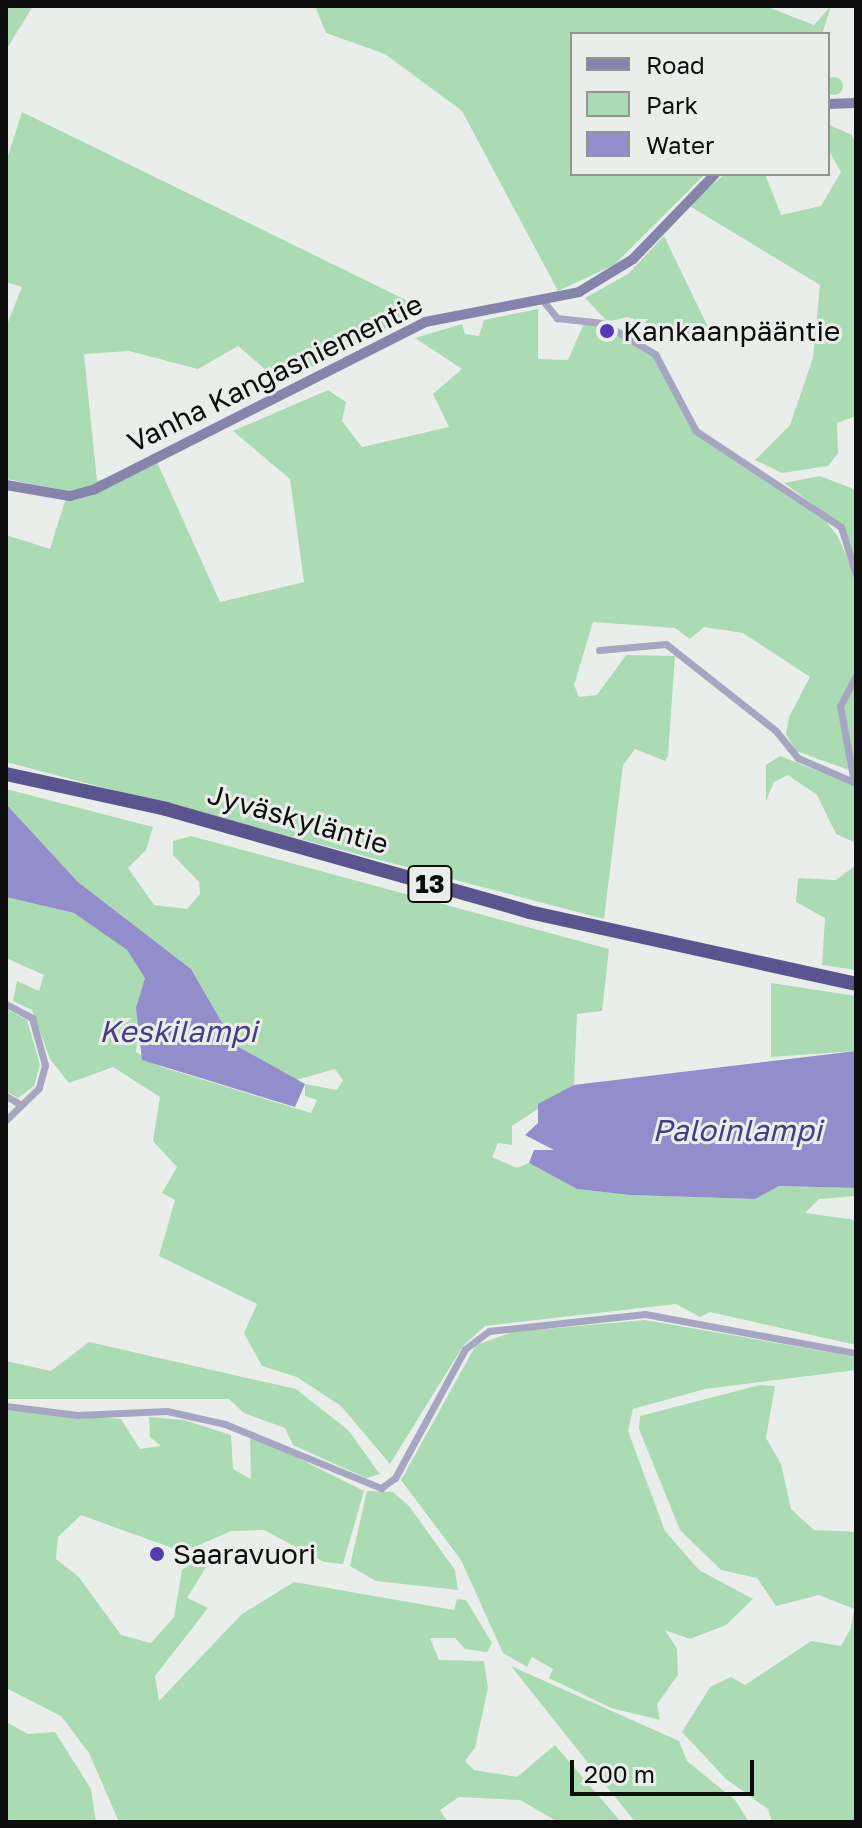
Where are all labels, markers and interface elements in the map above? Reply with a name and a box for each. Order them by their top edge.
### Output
legend [570,32,830,176]
text: Road [646,50,705,79]
text: Park [646,90,698,119]
text: Water [646,130,714,159]
street label: Vanha Kangasniementie [122,287,428,459]
place label: Kankaanpääntie [623,314,840,348]
marker: Kankaanpääntie [598,322,616,340]
street label: Jyväskyläntie [204,777,392,861]
road number: 13 [406,862,454,906]
water label: Keskilampi [99,1013,257,1049]
water label: Paloinlampi [652,1112,822,1148]
place label: Saaravuori [173,1537,316,1571]
marker: Saaravuori [148,1545,166,1563]
scale bar [574,1744,758,1794]
text: 200 m [584,1759,655,1788]

